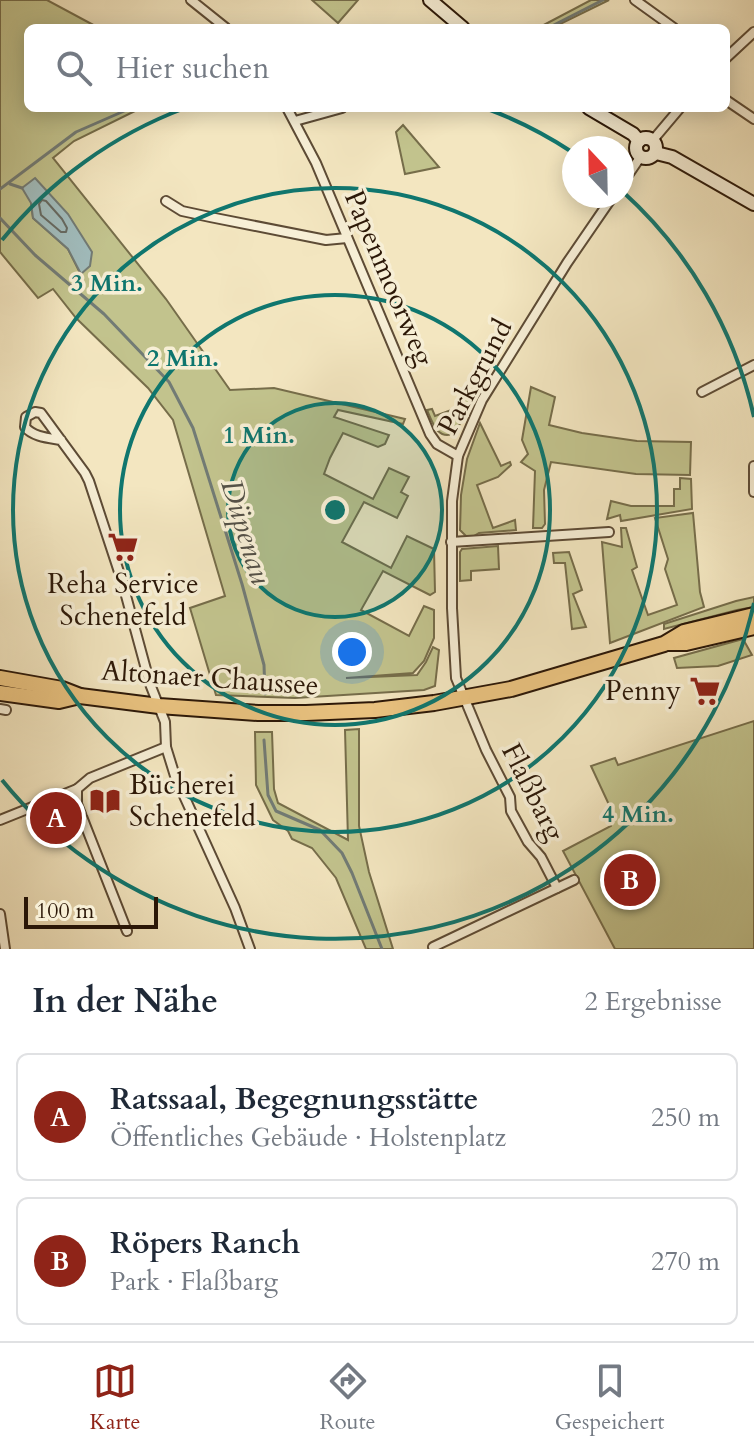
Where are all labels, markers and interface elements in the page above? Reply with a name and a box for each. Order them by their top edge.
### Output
search box [24,24,730,112]
icon: search [52,46,96,90]
text: Hier suchen [116,48,269,89]
north arrow [562,136,634,208]
street label: Papenmoorweg [335,184,443,372]
text: 3 Min. [71,267,143,300]
street label: Parkgrund [429,312,521,442]
text: 2 Min. [147,342,219,375]
text: 1 Min. [223,419,295,452]
water label: Düpenau [211,474,281,590]
centre of rings [321,496,349,524]
supermarket icon: Reha Service Schenefeld [106,530,140,564]
place label: Reha Service Schenefeld [47,565,199,635]
your location [332,632,372,672]
street label: Altonaer Chaussee [100,651,320,705]
place label: Penny [605,672,681,710]
supermarket icon: Penny [688,674,722,708]
street label: Flaßbarg [492,737,574,848]
place label: Bücherei Schenefeld [129,766,256,836]
library icon: Bücherei Schenefeld [88,784,122,818]
pin: A [30,788,82,848]
text: 4 Min. [602,798,674,831]
pin: B [604,850,656,910]
scale bar [24,893,158,929]
text: 100 m [36,896,94,926]
text: In der Nähe [32,978,218,1024]
text: 2 Ergebnisse [585,984,722,1019]
text: Ratssaal, Begegnungsstätte [110,1079,478,1120]
text: A [50,1100,70,1135]
text: 250 m [651,1100,720,1135]
text: Öffentliches Gebäude · Holstenplatz [110,1120,506,1155]
text: Röpers Ranch [110,1223,300,1264]
text: B [51,1244,69,1279]
text: 270 m [651,1244,720,1279]
text: Park · Flaßbarg [110,1264,278,1299]
tab: Karte [90,1359,140,1437]
tab: Route [319,1359,376,1437]
tab: Gespeichert [555,1359,664,1437]

